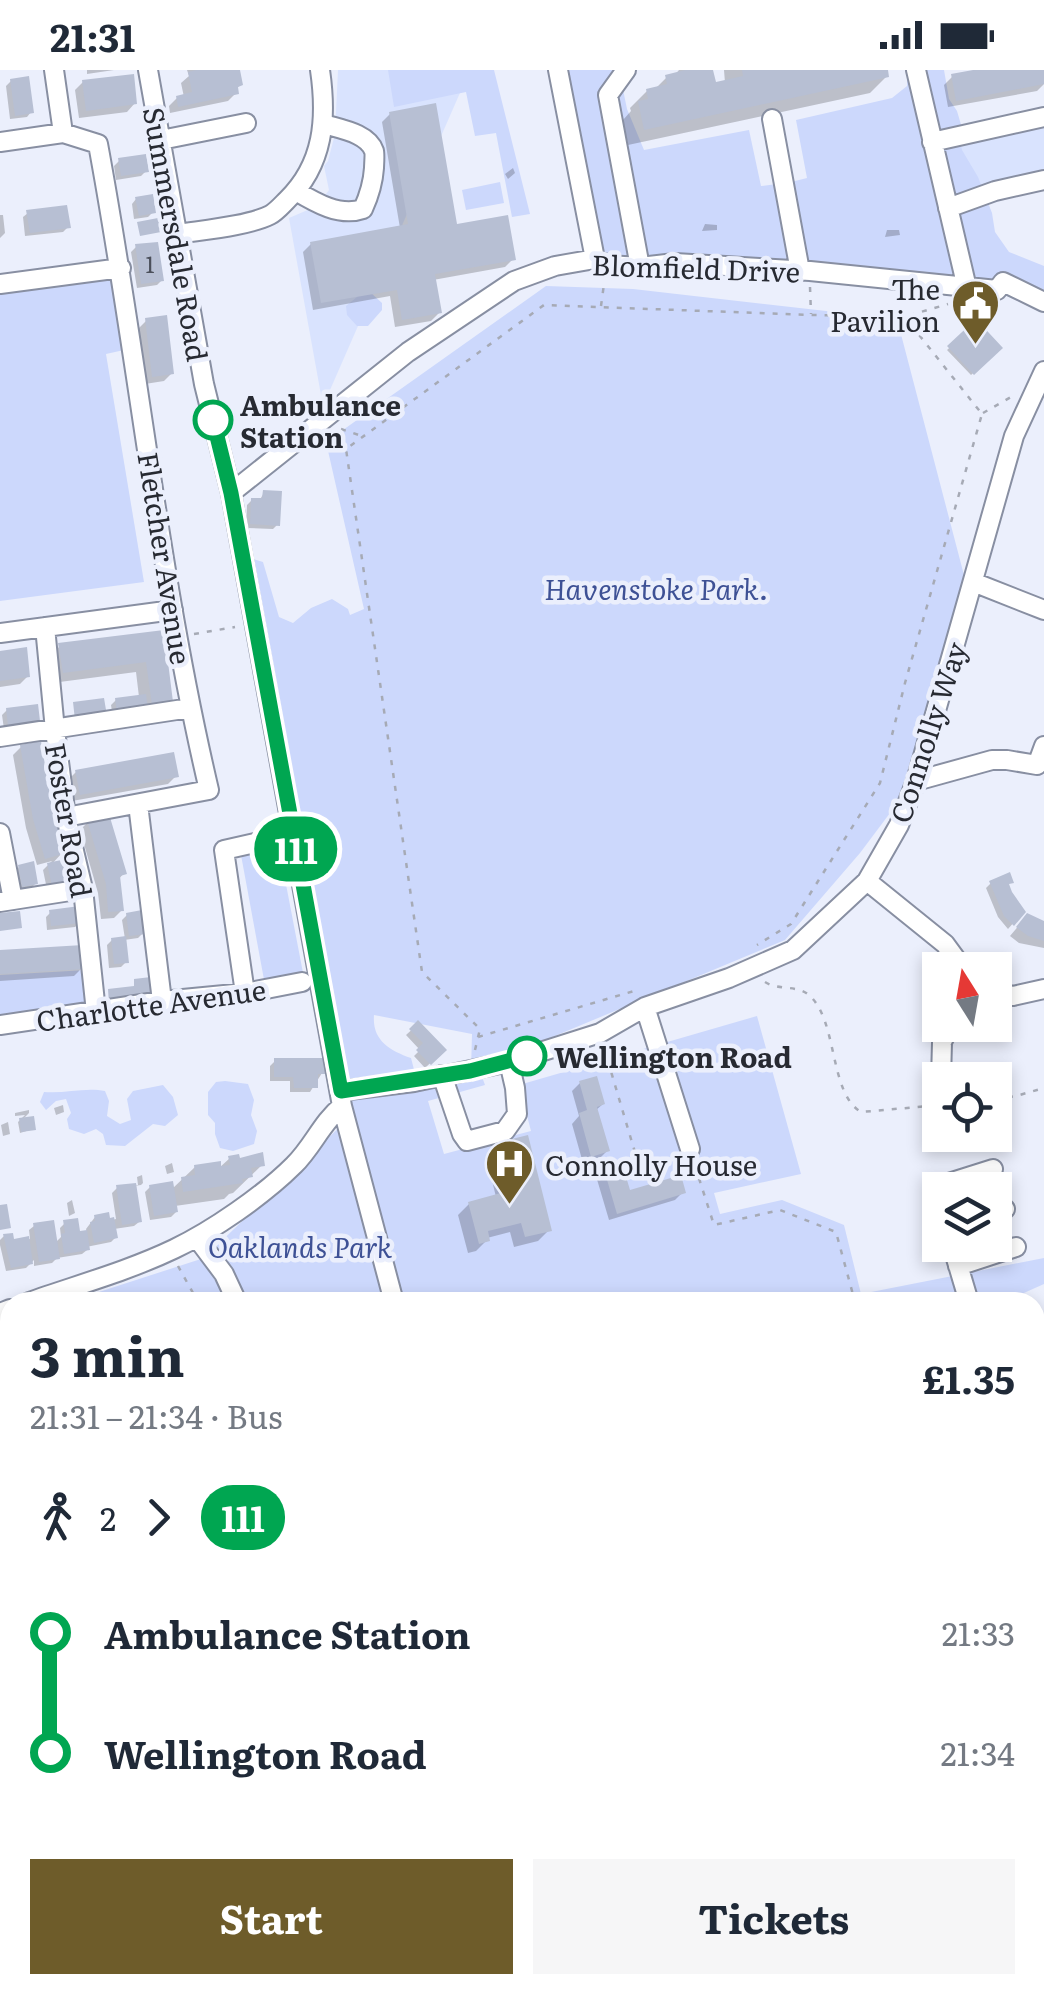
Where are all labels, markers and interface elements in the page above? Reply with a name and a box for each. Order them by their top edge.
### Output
text: 21:31 [50,7,135,64]
street label: Summersdale Road [134,103,220,365]
street label: Blomfield Drive [591,242,801,292]
house number: 1 [146,247,155,280]
place label: The Pavilion [830,267,940,341]
public building icon: The Pavilion [949,278,1001,346]
place label: Ambulance Station [240,383,401,457]
marker: Ambulance Station [194,401,232,439]
street label: Fletcher Avenue [128,449,204,667]
park label: Havenstoke Park. [544,567,768,609]
street label: Connolly Way [878,635,976,828]
street label: Foster Road [36,739,104,901]
line badge: 111 [238,816,354,882]
text: 111 [274,823,318,875]
north arrow [922,952,1012,1042]
map controls [922,952,1012,1262]
street label: Charlotte Avenue [34,967,268,1041]
place label: Wellington Road [554,1035,792,1077]
marker: Wellington Road [508,1037,546,1075]
button: locate [922,1062,1012,1152]
hospital icon: Connolly House [484,1138,536,1206]
place label: Connolly House [545,1143,757,1185]
button: layers [922,1172,1012,1262]
park label: Oaklands Park [208,1225,393,1267]
text: 3 min [30,1312,185,1394]
text: £1.35 [922,1349,1015,1406]
text: 21:31 – 21:34 · Bus [30,1391,282,1439]
icon: walk [30,1490,85,1545]
icon: forward [131,1490,186,1545]
text: 111 [221,1491,265,1543]
text: 2 [100,1493,116,1541]
text: Ambulance Station [104,1604,471,1661]
text: 21:33 [942,1608,1015,1656]
text: Wellington Road [104,1724,427,1781]
text: 21:34 [941,1728,1015,1776]
button: Start [30,1859,513,1974]
button: Tickets [533,1859,1015,1974]

